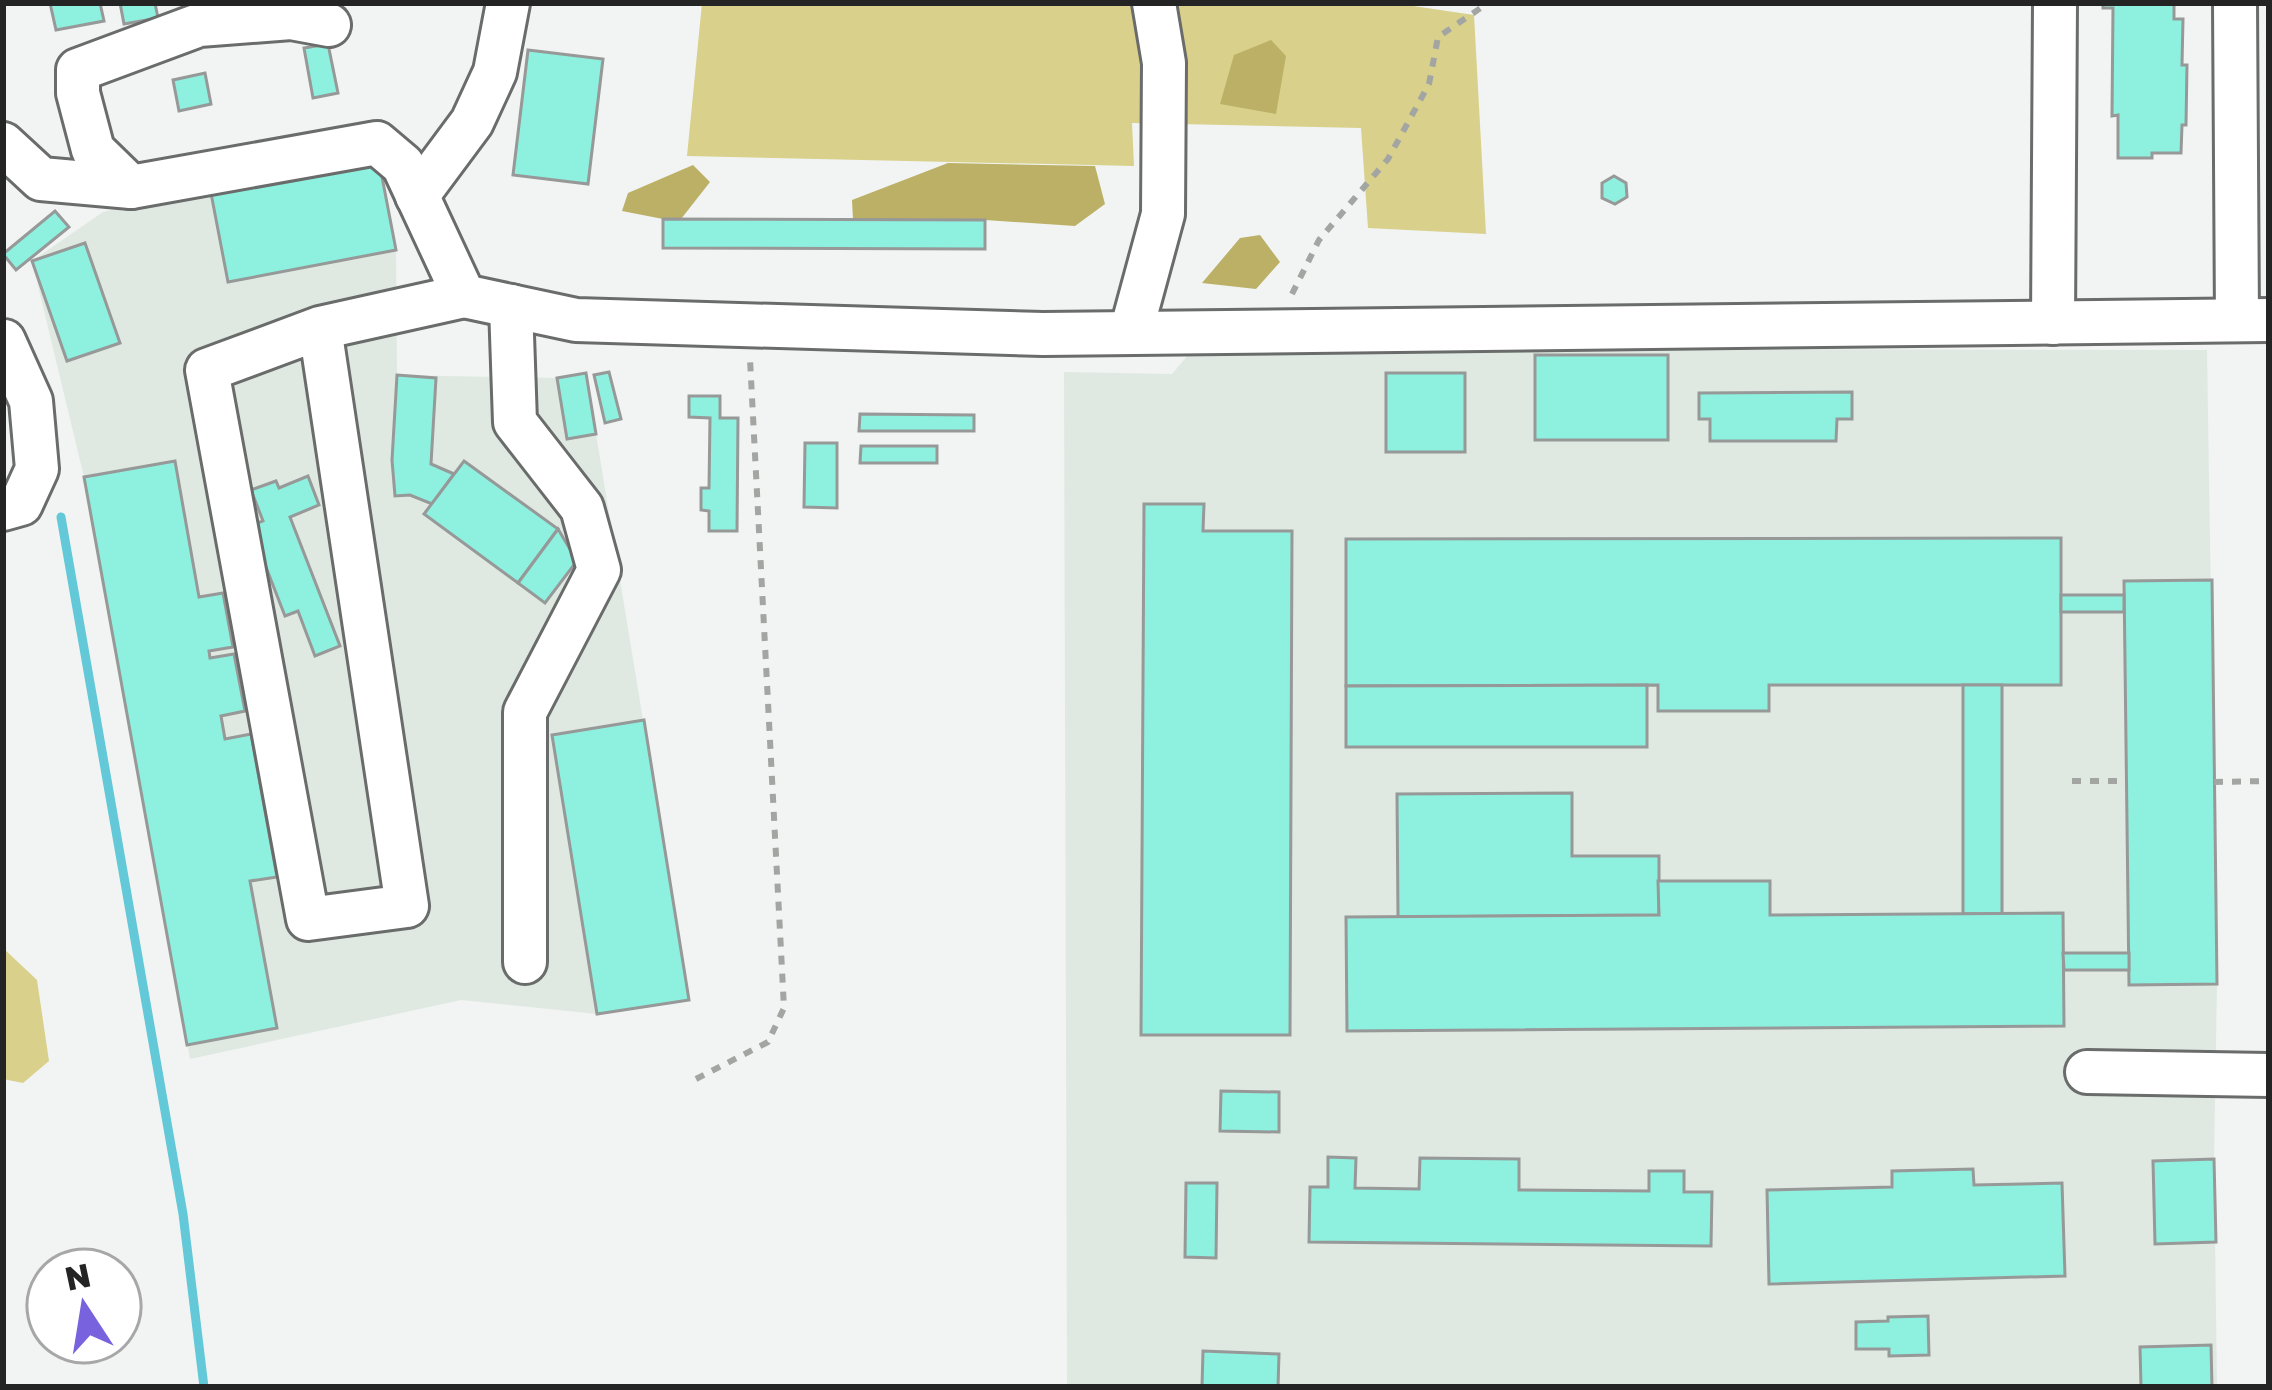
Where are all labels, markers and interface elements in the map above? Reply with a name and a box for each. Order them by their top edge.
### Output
north arrow [24,1246,144,1366]
text: N [61,1254,94,1298]

